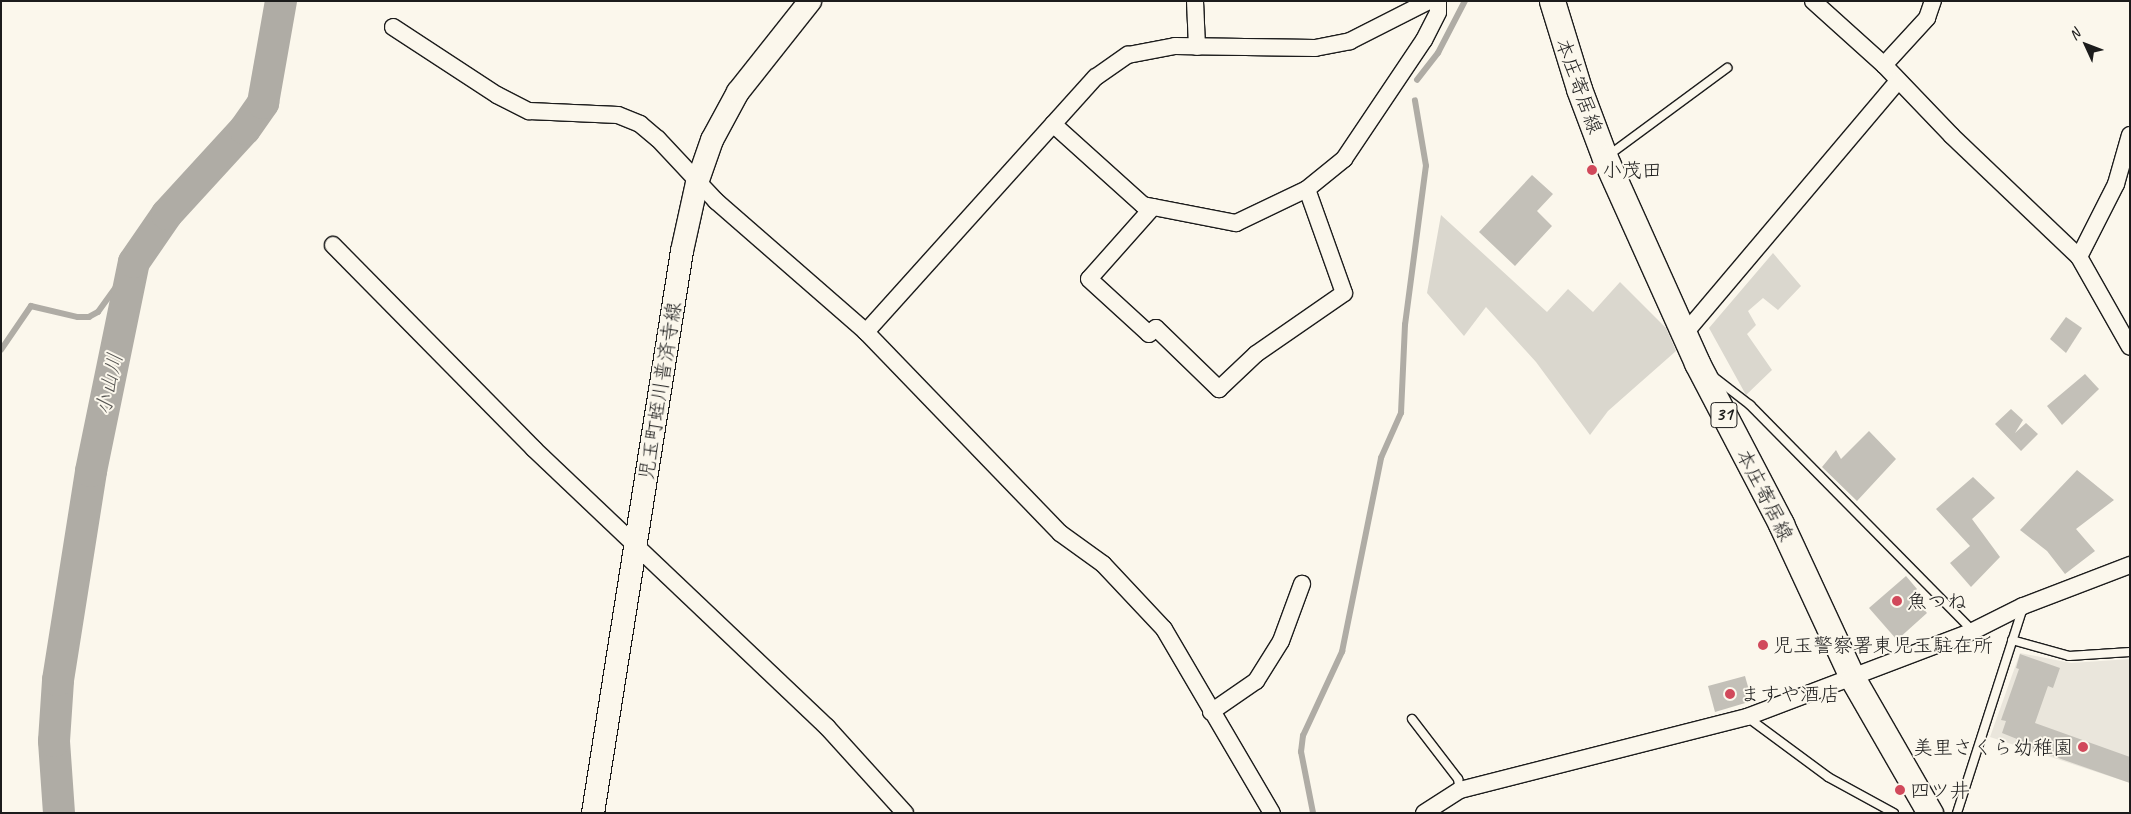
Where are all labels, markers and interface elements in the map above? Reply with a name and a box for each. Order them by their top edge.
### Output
north arrow [2061,20,2111,70]
text: N [2065,25,2084,43]
street label: 本庄寄居線 [1551,35,1607,137]
place label: 小茂田 [1602,158,1662,182]
marker: 小茂田 [1586,164,1598,176]
street label: 児玉町蛭川普済寺線 [634,300,686,482]
water label: 小山川 [90,351,128,417]
road number: 31 [1710,398,1738,432]
street label: 本庄寄居線 [1732,445,1798,545]
place label: 魚つね [1907,589,1967,613]
marker: 魚つね [1891,595,1903,607]
place label: 児玉警察署東児玉駐在所 [1773,633,1993,657]
marker: 児玉警察署東児玉駐在所 [1757,639,1769,651]
place label: ますや酒店 [1740,682,1840,706]
marker: ますや酒店 [1724,688,1736,700]
place label: 美里さくら幼稚園 [1913,735,2073,759]
marker: 美里さくら幼稚園 [2077,741,2089,753]
place label: 四ツ井 [1910,778,1970,802]
marker: 四ツ井 [1894,784,1906,796]

